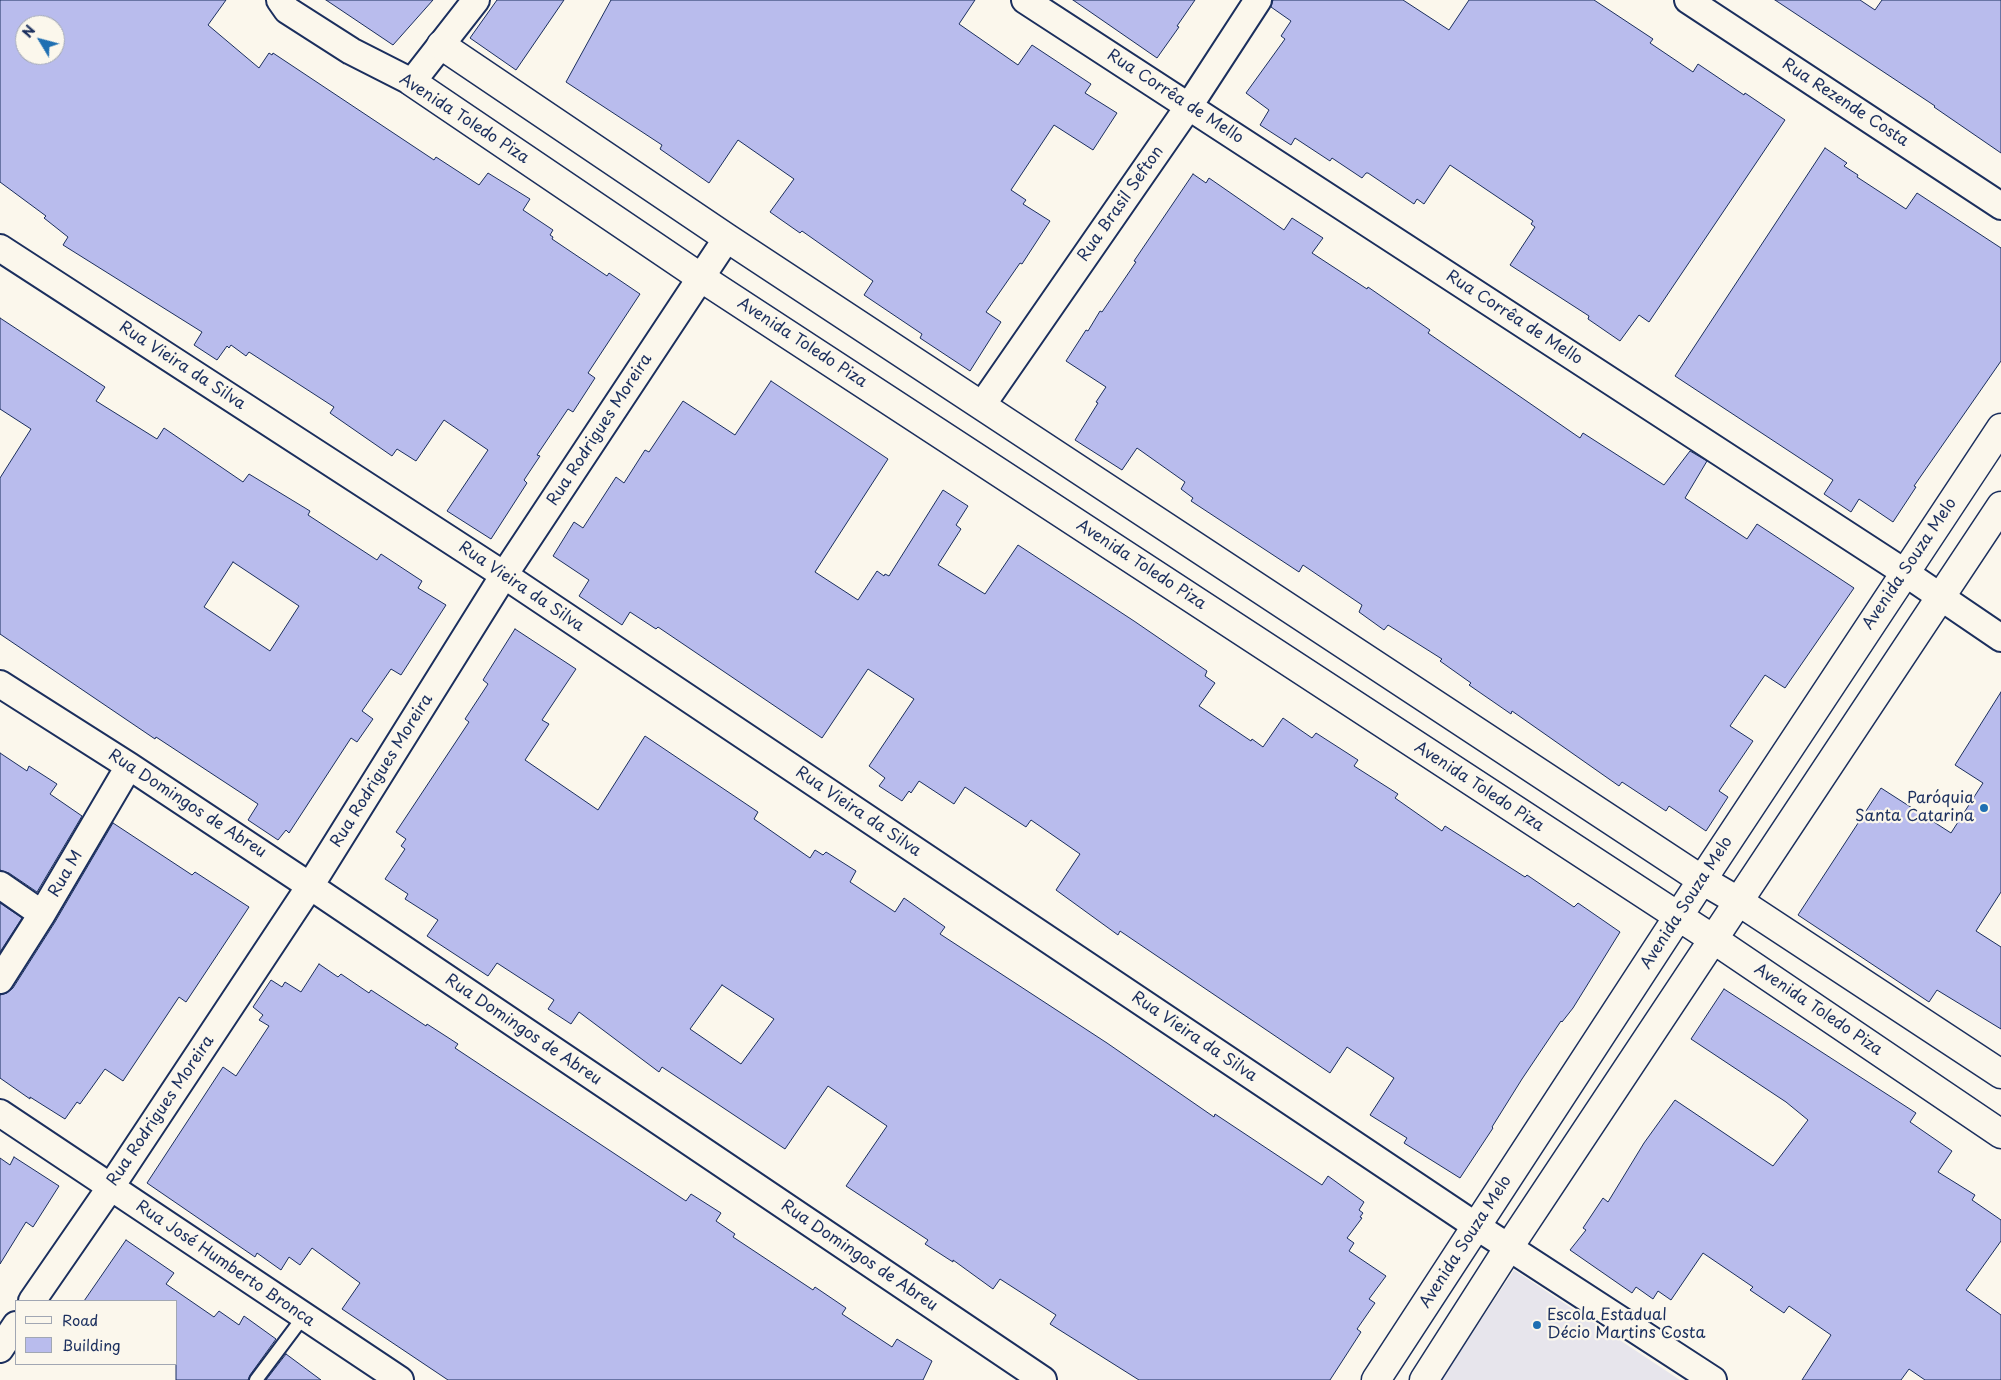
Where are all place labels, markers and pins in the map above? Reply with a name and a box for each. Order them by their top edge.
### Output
place label: Paróquia Santa Catarina [1855,789,1974,827]
marker: Paróquia Santa Catarina [1978,802,1990,814]
place label: Escola Estadual Décio Martins Costa [1547,1306,1705,1344]
marker: Escola Estadual Décio Martins Costa [1531,1319,1543,1331]

